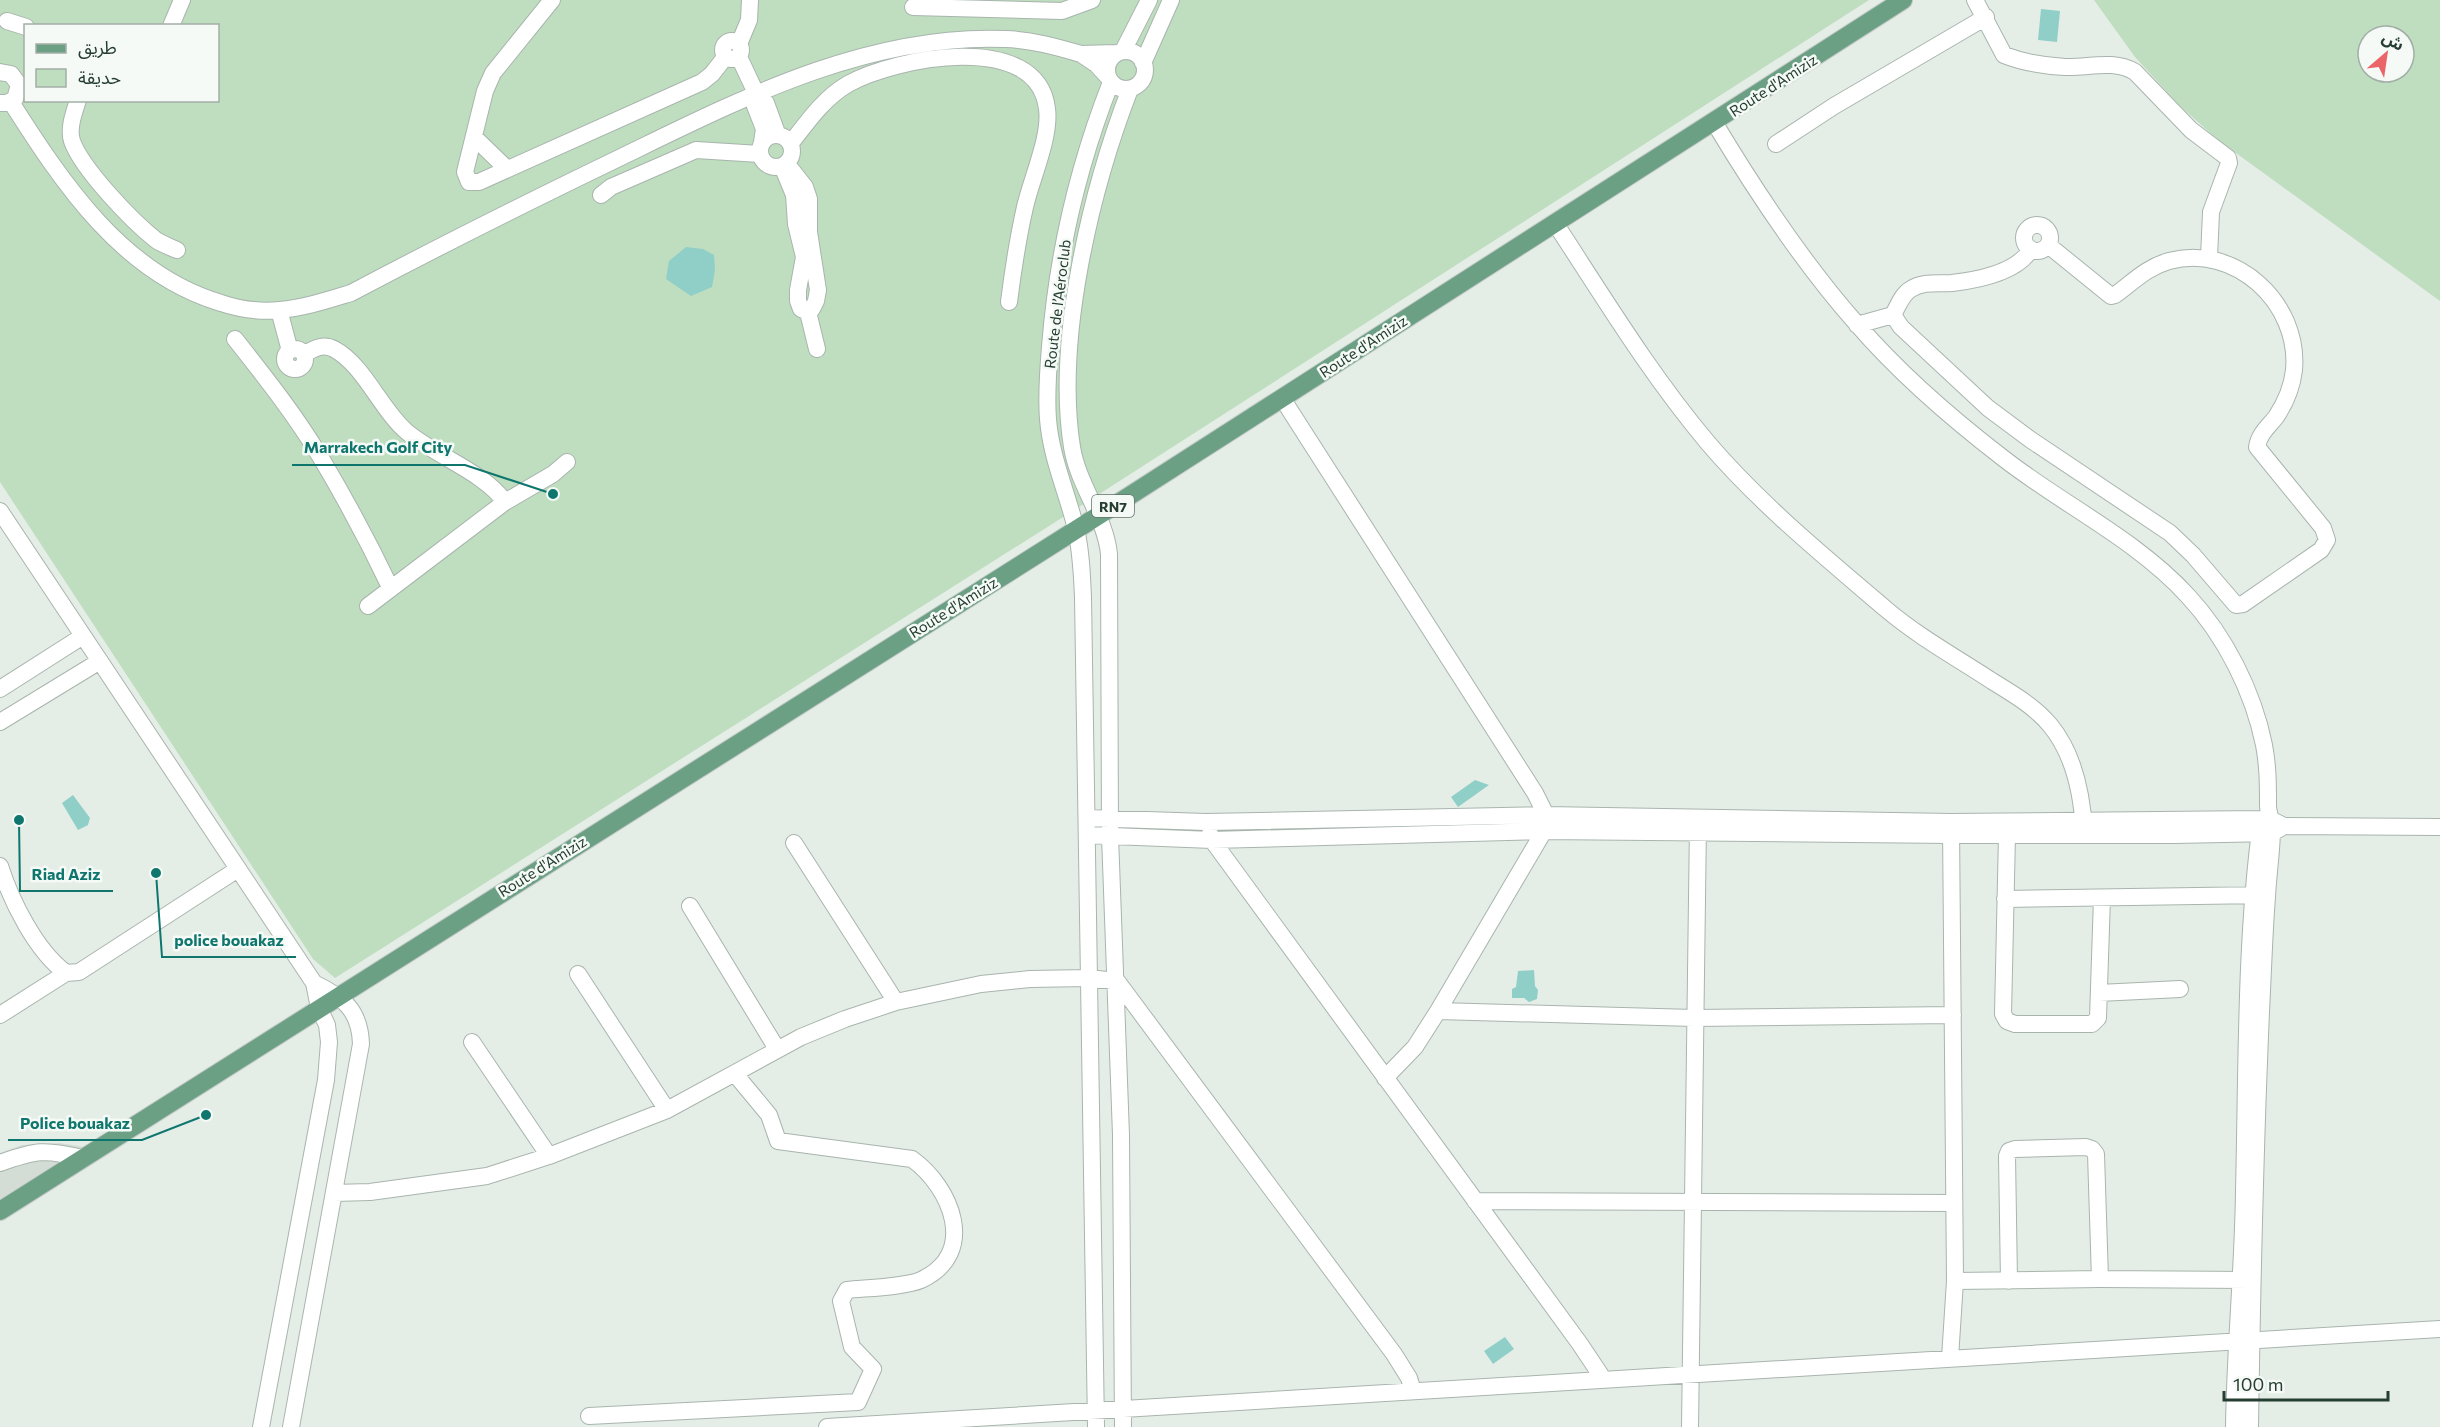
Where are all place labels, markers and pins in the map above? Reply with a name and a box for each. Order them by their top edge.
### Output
callout: Marrakech Golf City [292,431,465,465]
callout: Riad Aziz [20,857,113,891]
callout: police bouakaz [162,923,296,957]
callout: Police bouakaz [8,1106,142,1140]

